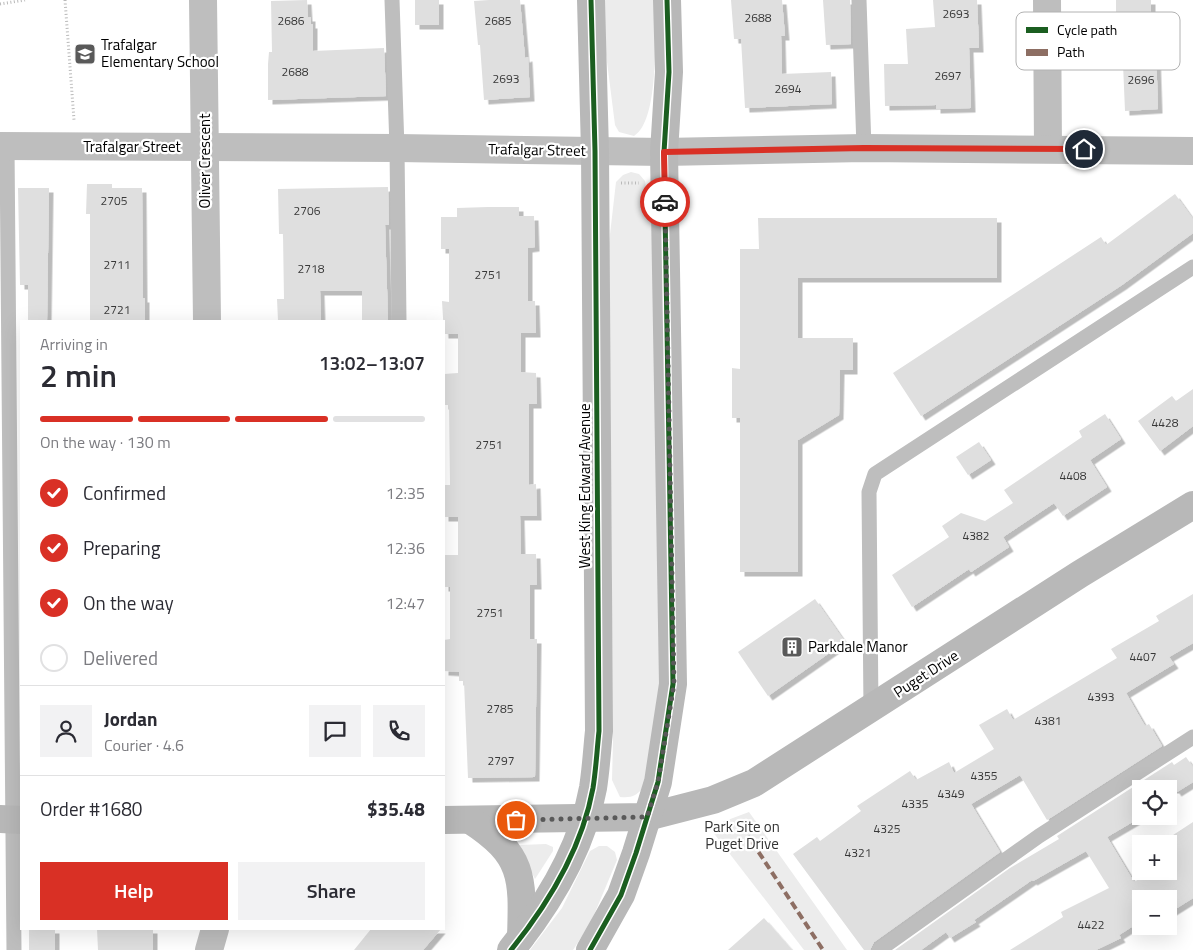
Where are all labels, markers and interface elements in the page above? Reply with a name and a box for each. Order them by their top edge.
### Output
house number: 2693 [943,4,969,23]
house number: 2688 [745,8,772,27]
house number: 2686 [278,11,305,30]
house number: 2685 [485,11,512,30]
legend [1016,12,1180,70]
text: Cycle path [1057,19,1117,40]
place label: Trafalgar Elementary School [101,33,219,73]
text: Path [1057,41,1085,62]
school or university icon: Trafalgar Elementary School [73,42,97,66]
house number: 2688 [282,62,309,81]
house number: 2697 [935,66,961,85]
house number: 2693 [493,69,519,88]
house number: 2696 [1128,70,1155,89]
house number: 2694 [775,79,802,98]
street label: Oliver Crescent [193,113,216,208]
pin [1063,128,1105,170]
street label: Trafalgar Street [83,135,182,158]
icon: home [1070,135,1098,163]
street label: Trafalgar Street [488,137,587,162]
courier [640,177,690,227]
icon: car [651,188,679,216]
house number: 2705 [101,191,128,210]
house number: 2706 [294,201,321,220]
house number: 2711 [104,255,130,274]
house number: 2718 [298,259,325,278]
house number: 2751 [475,265,501,284]
house number: 2721 [104,300,130,319]
text: Arriving in [40,332,108,356]
text: 13:02–13:07 [319,348,425,377]
text: 2 min [40,351,117,399]
street label: West King Edward Avenue [573,403,596,569]
house number: 4428 [1152,413,1179,432]
text: On the way · 130 m [40,430,171,454]
house number: 2751 [476,435,502,454]
house number: 4408 [1060,466,1087,485]
text: Confirmed [83,478,166,507]
icon: check [40,479,68,507]
text: 12:35 [386,481,425,505]
house number: 4382 [963,526,989,545]
text: Preparing [83,533,160,562]
icon: check [40,534,68,562]
text: 12:36 [386,536,425,560]
text: On the way [83,588,174,617]
icon: check [40,589,68,617]
text: 12:47 [386,591,425,615]
house number: 2751 [477,603,503,622]
building icon: Parkdale Manor [780,635,804,659]
place label: Parkdale Manor [808,635,908,658]
text: Delivered [83,643,158,672]
street label: Puget Drive [889,644,963,703]
house number: 4407 [1130,647,1156,666]
house number: 4393 [1088,687,1114,706]
house number: 2785 [487,699,514,718]
text: Jordan [104,704,157,733]
button: person [40,705,92,757]
button: chat [309,705,361,757]
button: phone [373,705,425,757]
house number: 4381 [1035,711,1061,730]
text: Courier · 4.6 [104,733,184,757]
house number: 2797 [488,751,514,770]
house number: 4355 [971,766,998,785]
map controls [1132,780,1177,935]
button: locate [1132,780,1177,825]
house number: 4349 [938,784,965,803]
text: Order #1680 [40,794,142,823]
text: $35.48 [367,794,425,823]
house number: 4335 [902,794,929,813]
pin [495,799,537,841]
icon: bag [502,806,530,834]
park label: Park Site on Puget Drive [704,815,780,855]
house number: 4325 [874,819,901,838]
button: + [1132,835,1177,880]
house number: 4321 [845,843,871,862]
button: Help [40,862,228,920]
button: Share [238,862,425,920]
button: − [1132,890,1177,935]
house number: 4422 [1078,915,1104,934]

